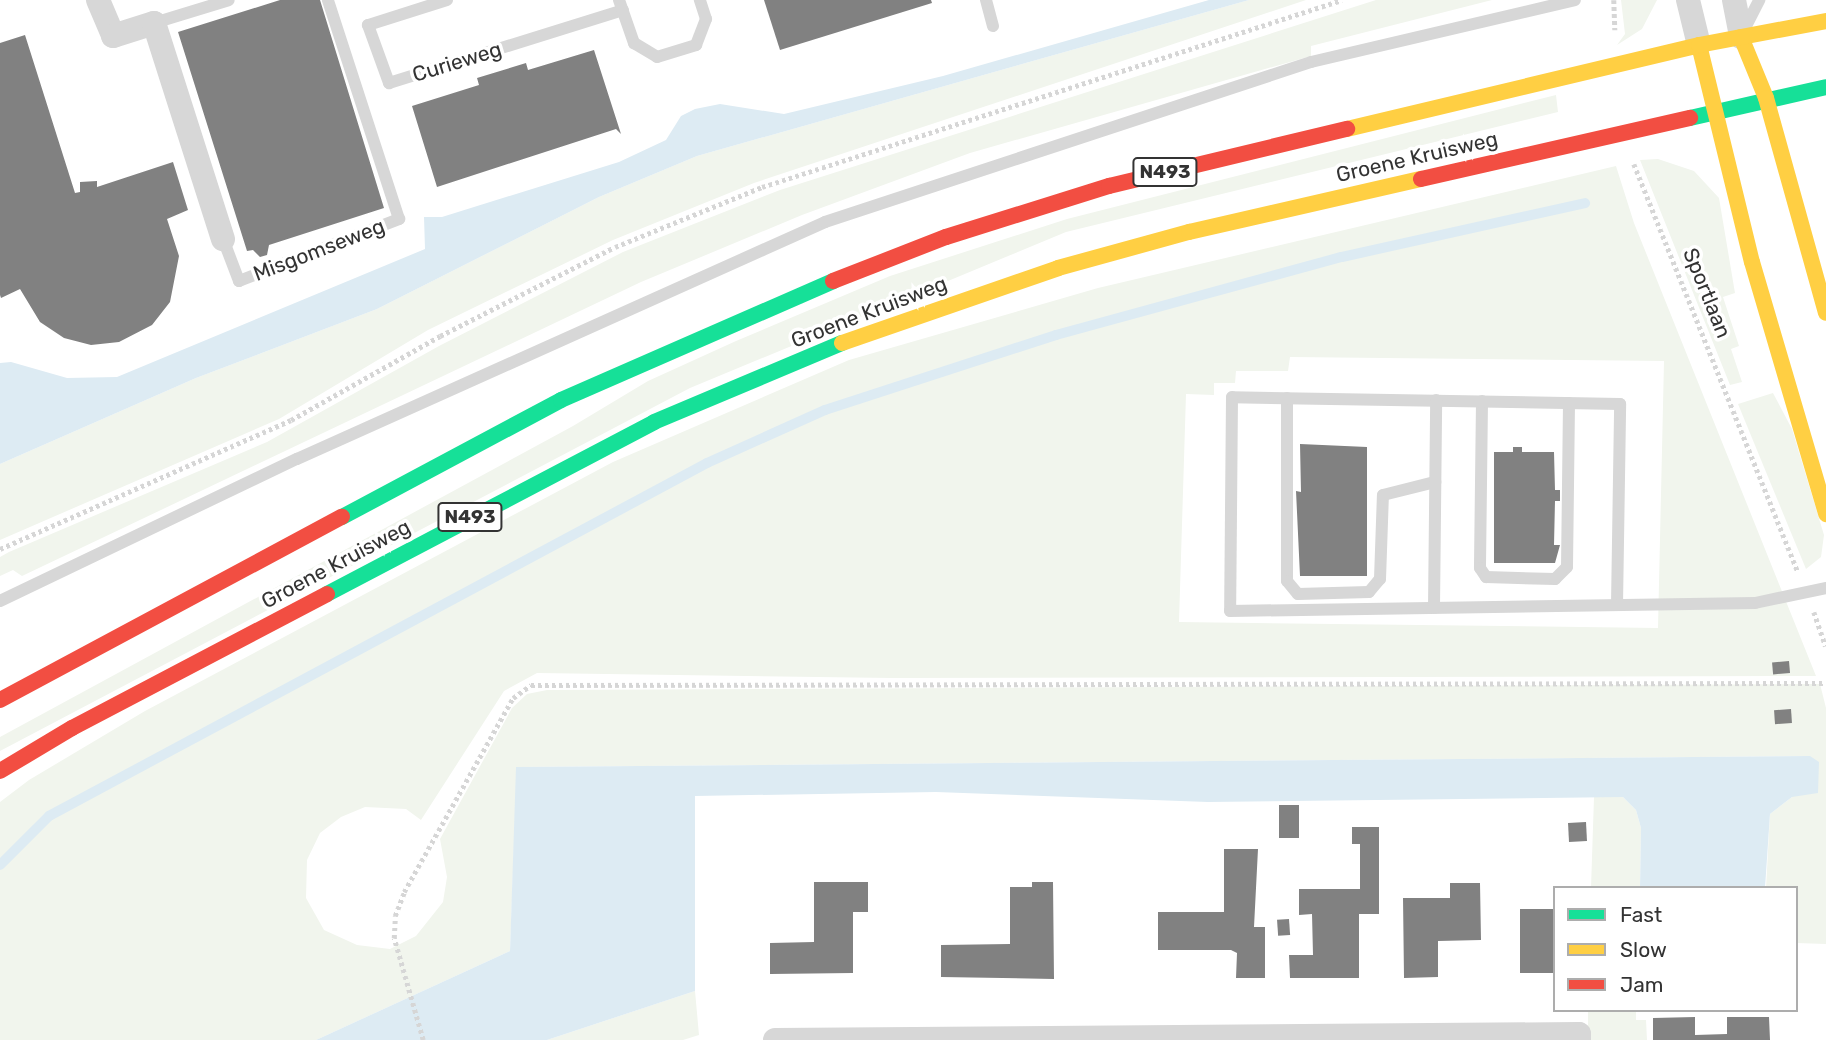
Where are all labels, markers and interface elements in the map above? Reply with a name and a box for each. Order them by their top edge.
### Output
street label: Curieweg [409,37,505,87]
street label: Groene Kruisweg [1334,126,1500,188]
road number: N493 [1132,156,1198,188]
street label: Misgomseweg [250,213,388,287]
street label: Sportlaan [1678,244,1736,342]
street label: Groene Kruisweg [787,271,951,353]
road number: N493 [437,502,503,532]
street label: Groene Kruisweg [257,514,415,614]
legend [1553,886,1798,1012]
text: Fast [1620,902,1662,927]
text: Slow [1620,937,1667,962]
text: Jam [1620,972,1664,997]

